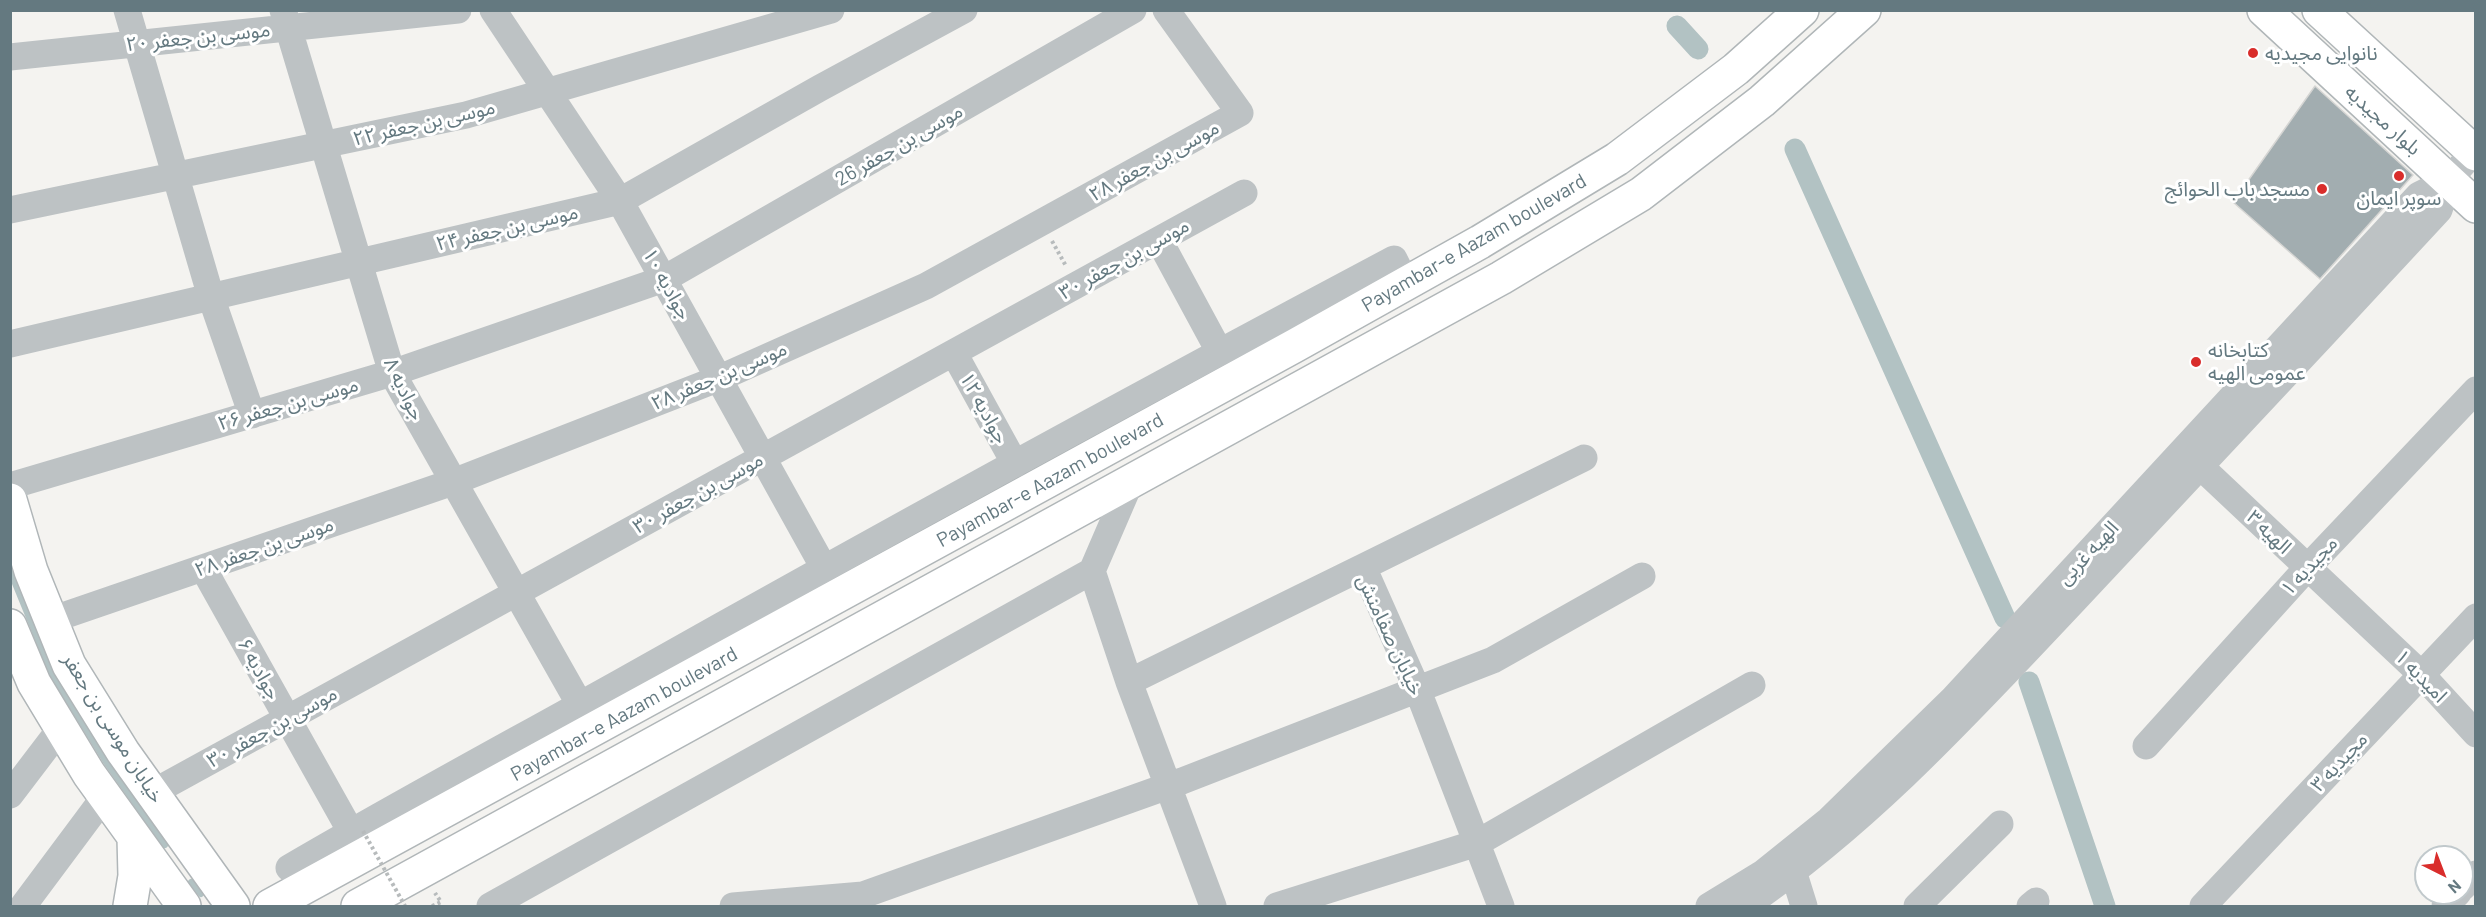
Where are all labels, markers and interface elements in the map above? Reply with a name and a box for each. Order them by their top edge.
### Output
street label: موسی بن جعفر ۲۰ [125,17,271,57]
place label: نانوایی مجیدیه [2265,41,2378,65]
marker: نانوایی مجیدیه [2246,46,2260,60]
street label: بلوار مجیدیه [2340,80,2426,160]
street label: موسی بن جعفر ۲۲ [351,95,497,151]
street label: موسی بن جعفر 26 [831,99,967,191]
street label: موسی بن جعفر ۲۸ [1085,115,1223,207]
street label: Payambar-e Aazam boulevard [1357,169,1591,317]
marker: سوپر ایمان [2392,169,2406,183]
place label: مسجد باب الحوائج [2165,177,2310,201]
marker: مسجد باب الحوائج [2315,182,2329,196]
place label: سوپر ایمان [2357,186,2441,210]
street label: موسی بن جعفر ۲۴ [434,200,580,256]
street label: موسی بن جعفر ۳۰ [1055,213,1193,305]
street label: جوادیه ۱۰ [638,244,696,324]
street label: موسی بن جعفر ۲۸ [647,337,791,415]
place label: کتابخانه عمومی الهیه [2208,338,2306,385]
street label: جوادیه ۸ [379,354,429,424]
marker: کتابخانه عمومی الهیه [2189,355,2203,369]
street label: جوادیه ۱۲ [955,368,1013,448]
street label: موسی بن جعفر ۲۶ [215,372,361,436]
street label: Payambar-e Aazam boulevard [932,408,1168,552]
street label: موسی بن جعفر ۳۰ [629,447,767,539]
street label: الهیه ۳ [2242,505,2296,559]
street label: موسی بن جعفر ۲۸ [191,512,337,582]
street label: الهیه غربی [2052,516,2124,590]
street label: مجیدیه ۱ [2276,531,2342,601]
street label: خیابان صفامنش [1352,571,1428,699]
street label: جوادیه ۶ [232,634,286,704]
street label: Payambar-e Aazam boulevard [506,642,742,786]
street label: امیدیه ۱ [2390,644,2452,708]
street label: خیابان موسی بن جعفر [57,649,169,807]
street label: موسی بن جعفر ۳۰ [203,681,341,773]
street label: مجیدیه ۳ [2306,727,2372,797]
north arrow [2414,845,2474,905]
text: N [2445,877,2465,898]

